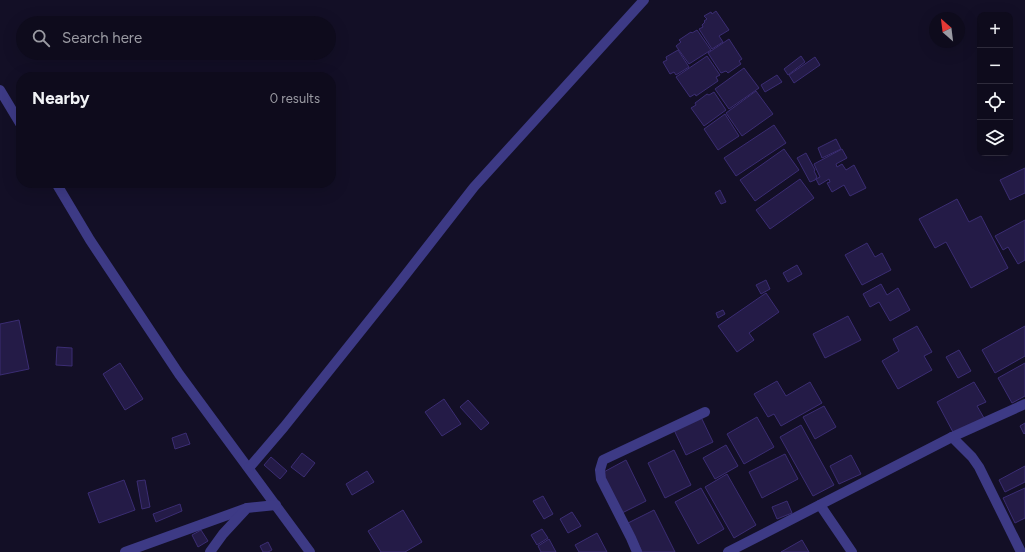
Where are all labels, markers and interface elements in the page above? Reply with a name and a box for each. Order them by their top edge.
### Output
north arrow [929,12,965,48]
map controls [977,12,1013,156]
button: + [977,12,1013,48]
search box [16,16,336,60]
icon: search [30,27,52,49]
text: Search here [62,29,142,47]
button: − [977,48,1013,84]
button: locate [977,84,1013,120]
text: Nearby [32,88,90,108]
text: 0 results [270,91,320,106]
button: layers [977,120,1013,156]

